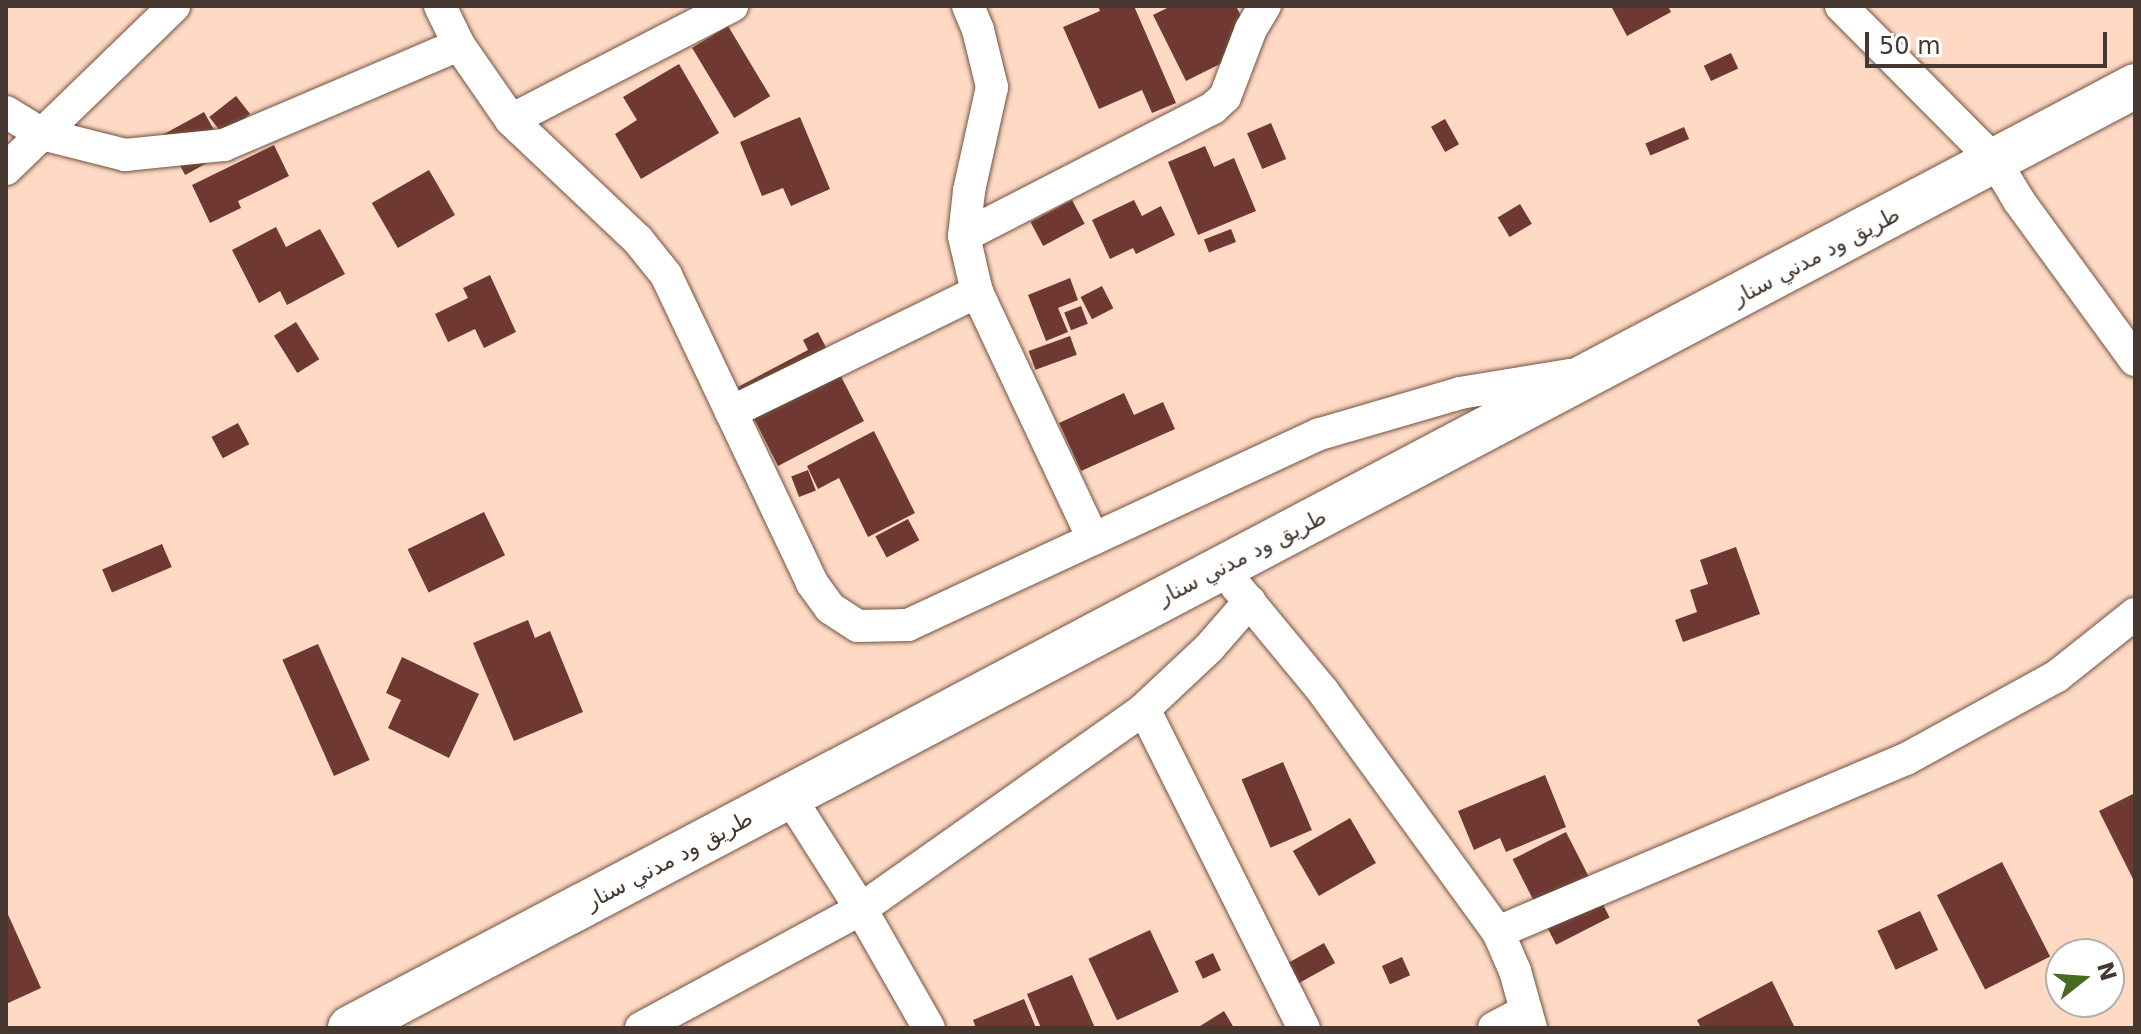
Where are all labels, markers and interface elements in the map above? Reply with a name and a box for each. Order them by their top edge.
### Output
scale bar [1869,16,2111,66]
text: 50 m [1879,32,1941,60]
street label: طريق ود مدني سنار [1728,201,1904,311]
street label: طريق ود مدني سنار [1153,503,1331,611]
street label: طريق ود مدني سنار [581,805,757,915]
north arrow [2045,938,2125,1018]
text: N [2092,959,2121,984]

